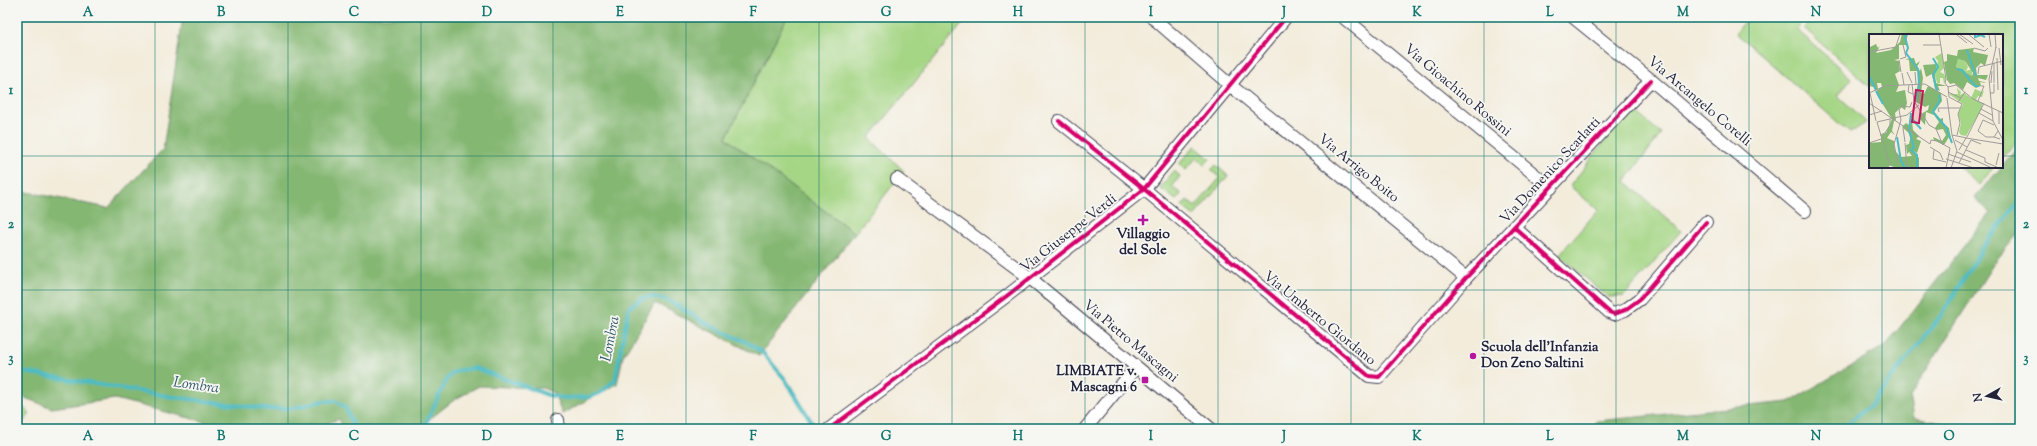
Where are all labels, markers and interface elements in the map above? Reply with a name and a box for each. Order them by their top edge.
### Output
text: A [83,4,94,22]
text: B [217,4,226,22]
text: C [349,4,359,22]
text: D [482,4,492,22]
text: E [616,4,624,22]
text: F [749,4,757,22]
text: G [881,4,892,22]
text: H [1013,4,1024,22]
text: I [1149,4,1154,22]
text: J [1281,4,1286,22]
text: K [1412,4,1422,22]
text: L [1546,4,1554,22]
text: M [1677,4,1689,22]
text: N [1811,4,1822,22]
text: O [1943,4,1955,22]
inset map [1869,34,2003,168]
street label: Via Gioachino Rossini [1399,40,1515,142]
street label: Via Arcangelo Corelli [1642,52,1756,152]
text: 1 [9,82,14,100]
text: 1 [2024,82,2029,100]
street label: Via Domenico Scarlatti [1496,113,1606,229]
street label: Via Arrigo Boito [1313,130,1403,208]
street label: Via Giuseppe Verdi [1016,190,1122,278]
marker: Villaggio del Sole [1138,215,1148,225]
text: 2 [8,216,15,234]
text: 2 [2023,216,2030,234]
place label: Villaggio del Sole [1116,225,1170,261]
street label: Via Umberto Giordano [1258,267,1380,371]
street label: Via Pietro Mascagni [1078,296,1182,388]
water label: Lombra [596,314,626,364]
place label: Scuola dell'Infanzia Don Zeno Saltini [1481,338,1599,374]
text: 3 [8,350,14,368]
text: 3 [2023,350,2029,368]
marker: Scuola dell'Infanzia Don Zeno Saltini [1468,351,1478,361]
place label: LIMBIATE v. Mascagni 6 [1056,362,1137,398]
water label: Lombra [172,372,221,400]
marker: LIMBIATE v. Mascagni 6 [1140,375,1150,385]
north arrow [1967,376,2007,416]
text: N [1970,392,1987,404]
text: A [83,428,94,446]
text: B [217,428,226,446]
text: C [349,428,359,446]
text: D [482,428,492,446]
text: E [616,428,624,446]
text: F [749,428,757,446]
text: G [881,428,892,446]
text: H [1013,428,1024,446]
text: I [1149,428,1154,446]
text: J [1281,428,1286,446]
text: K [1412,428,1422,446]
text: L [1546,428,1554,446]
text: M [1677,428,1689,446]
text: N [1811,428,1822,446]
text: O [1943,428,1955,446]

